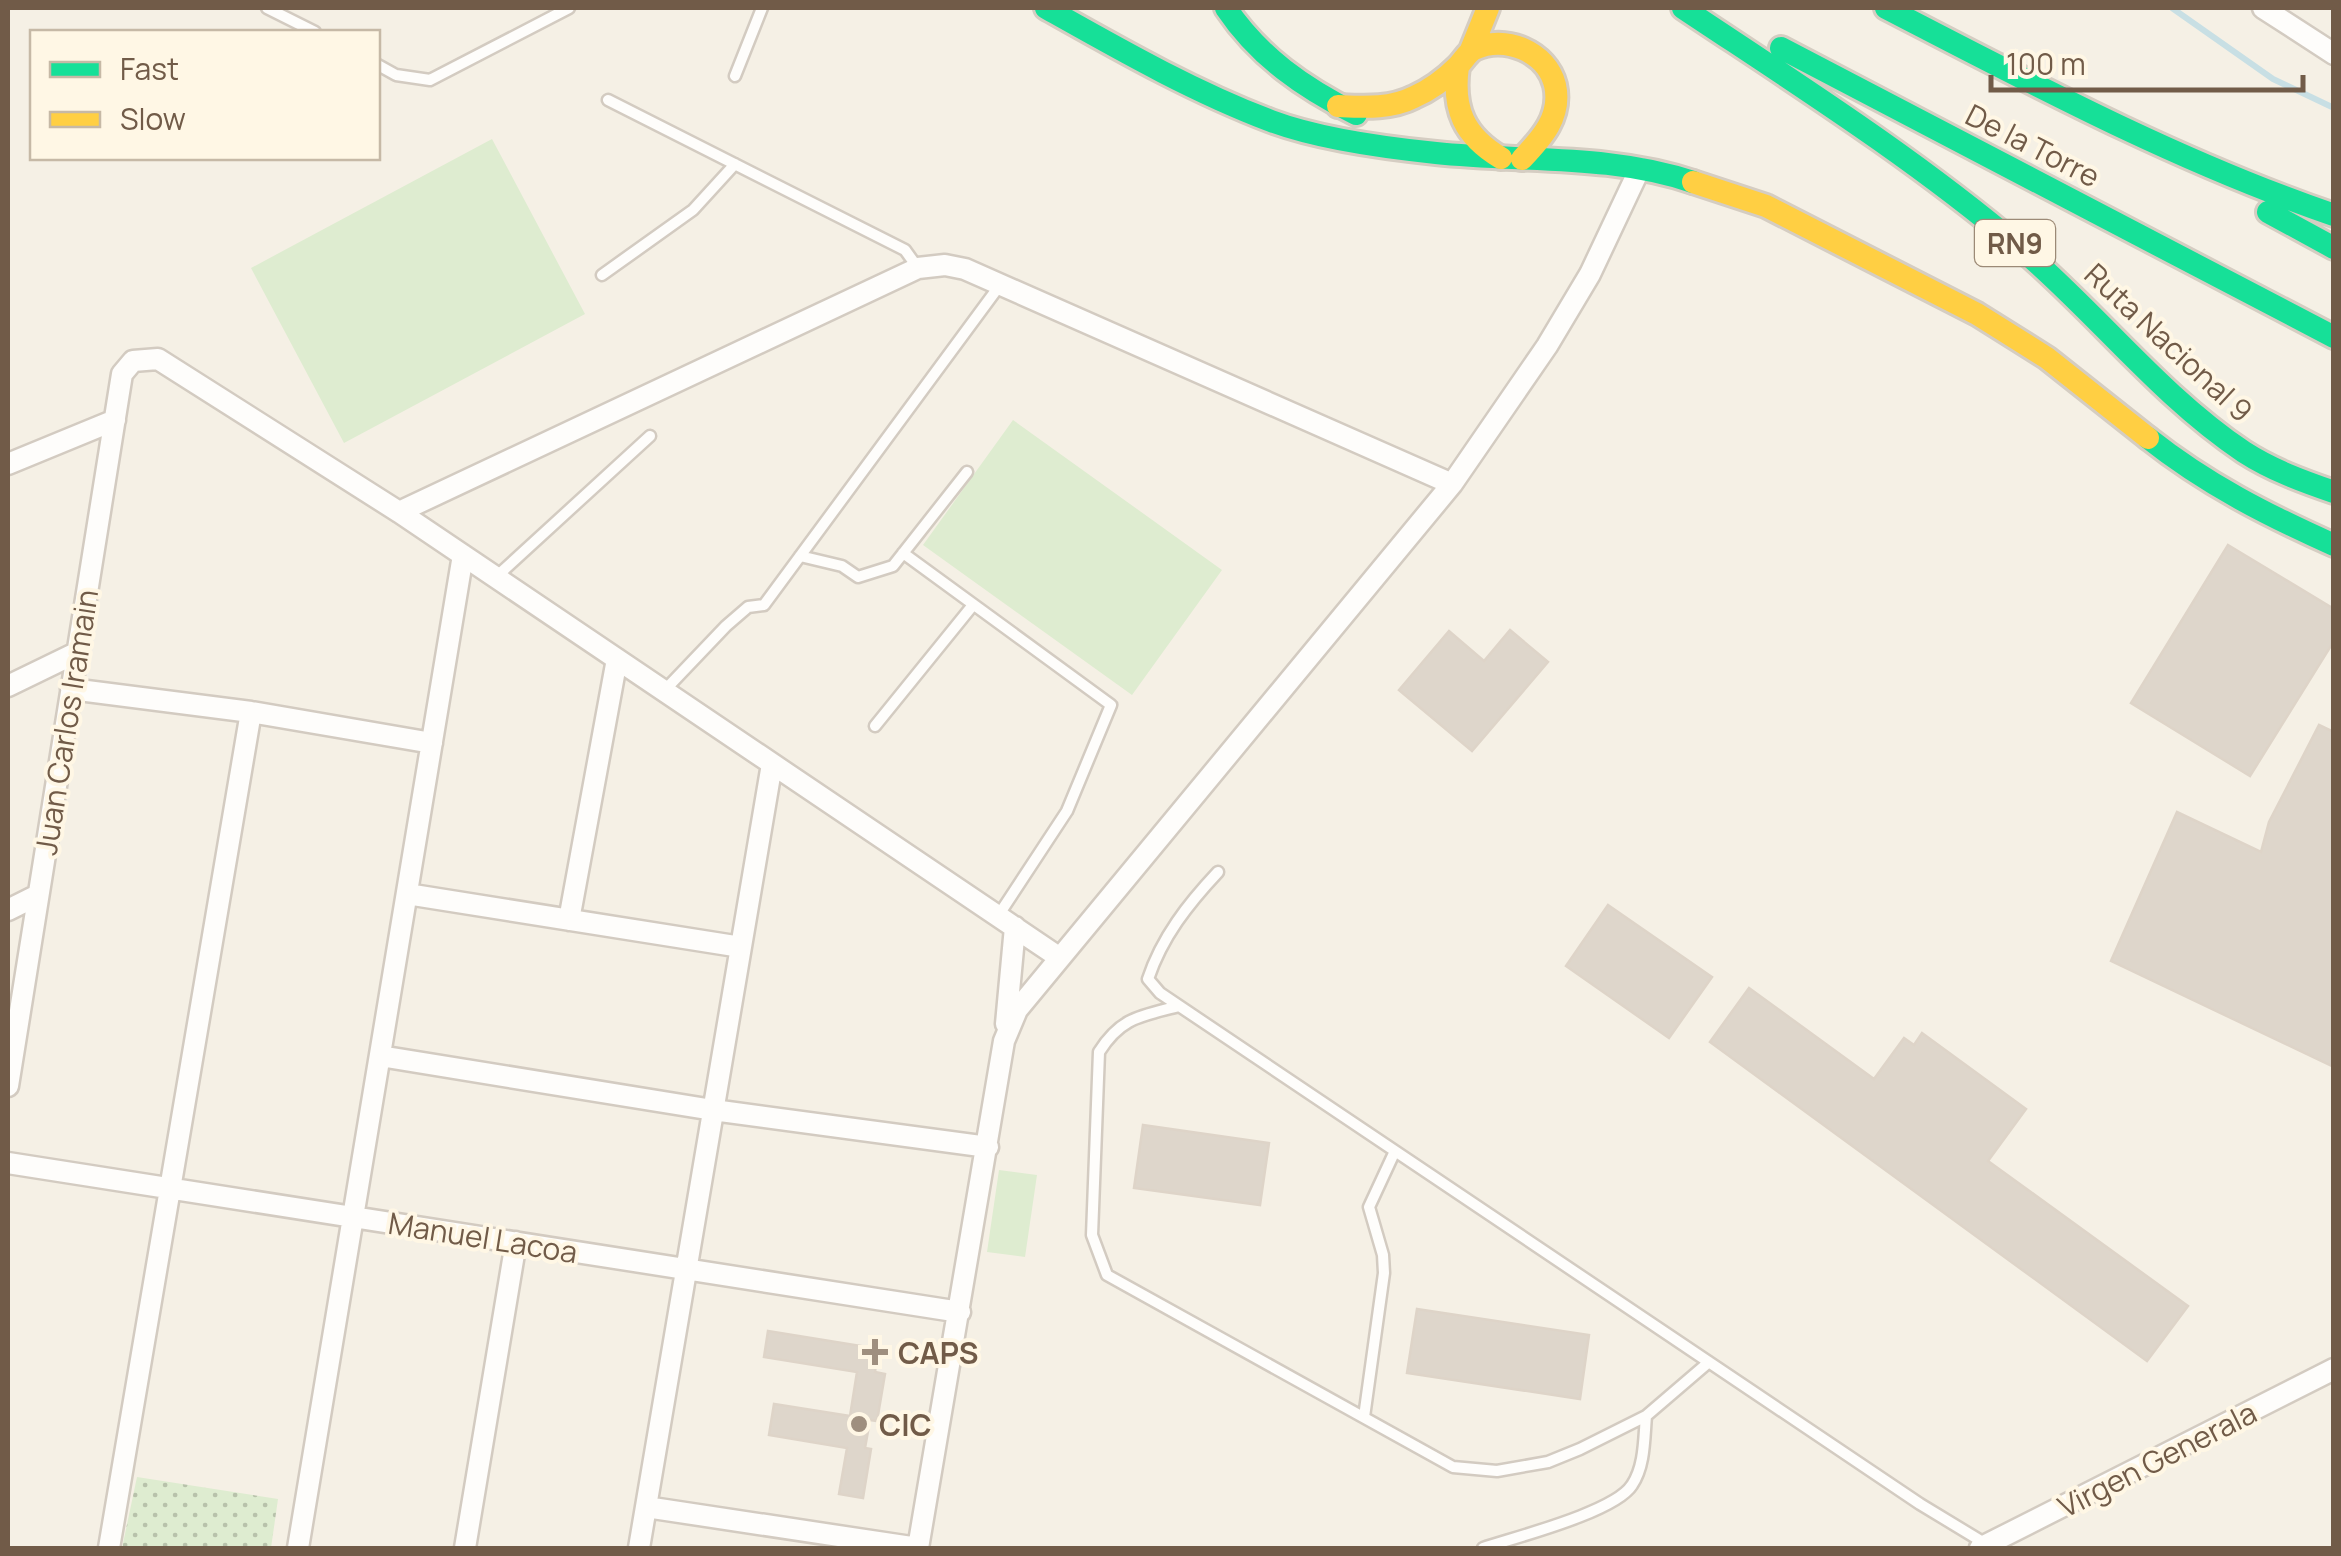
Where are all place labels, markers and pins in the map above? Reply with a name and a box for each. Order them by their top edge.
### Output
place label: CAPS [898,1332,979,1373]
marker: CAPS [862,1339,888,1365]
place label: CIC [879,1404,932,1445]
marker: CIC [848,1413,870,1435]

